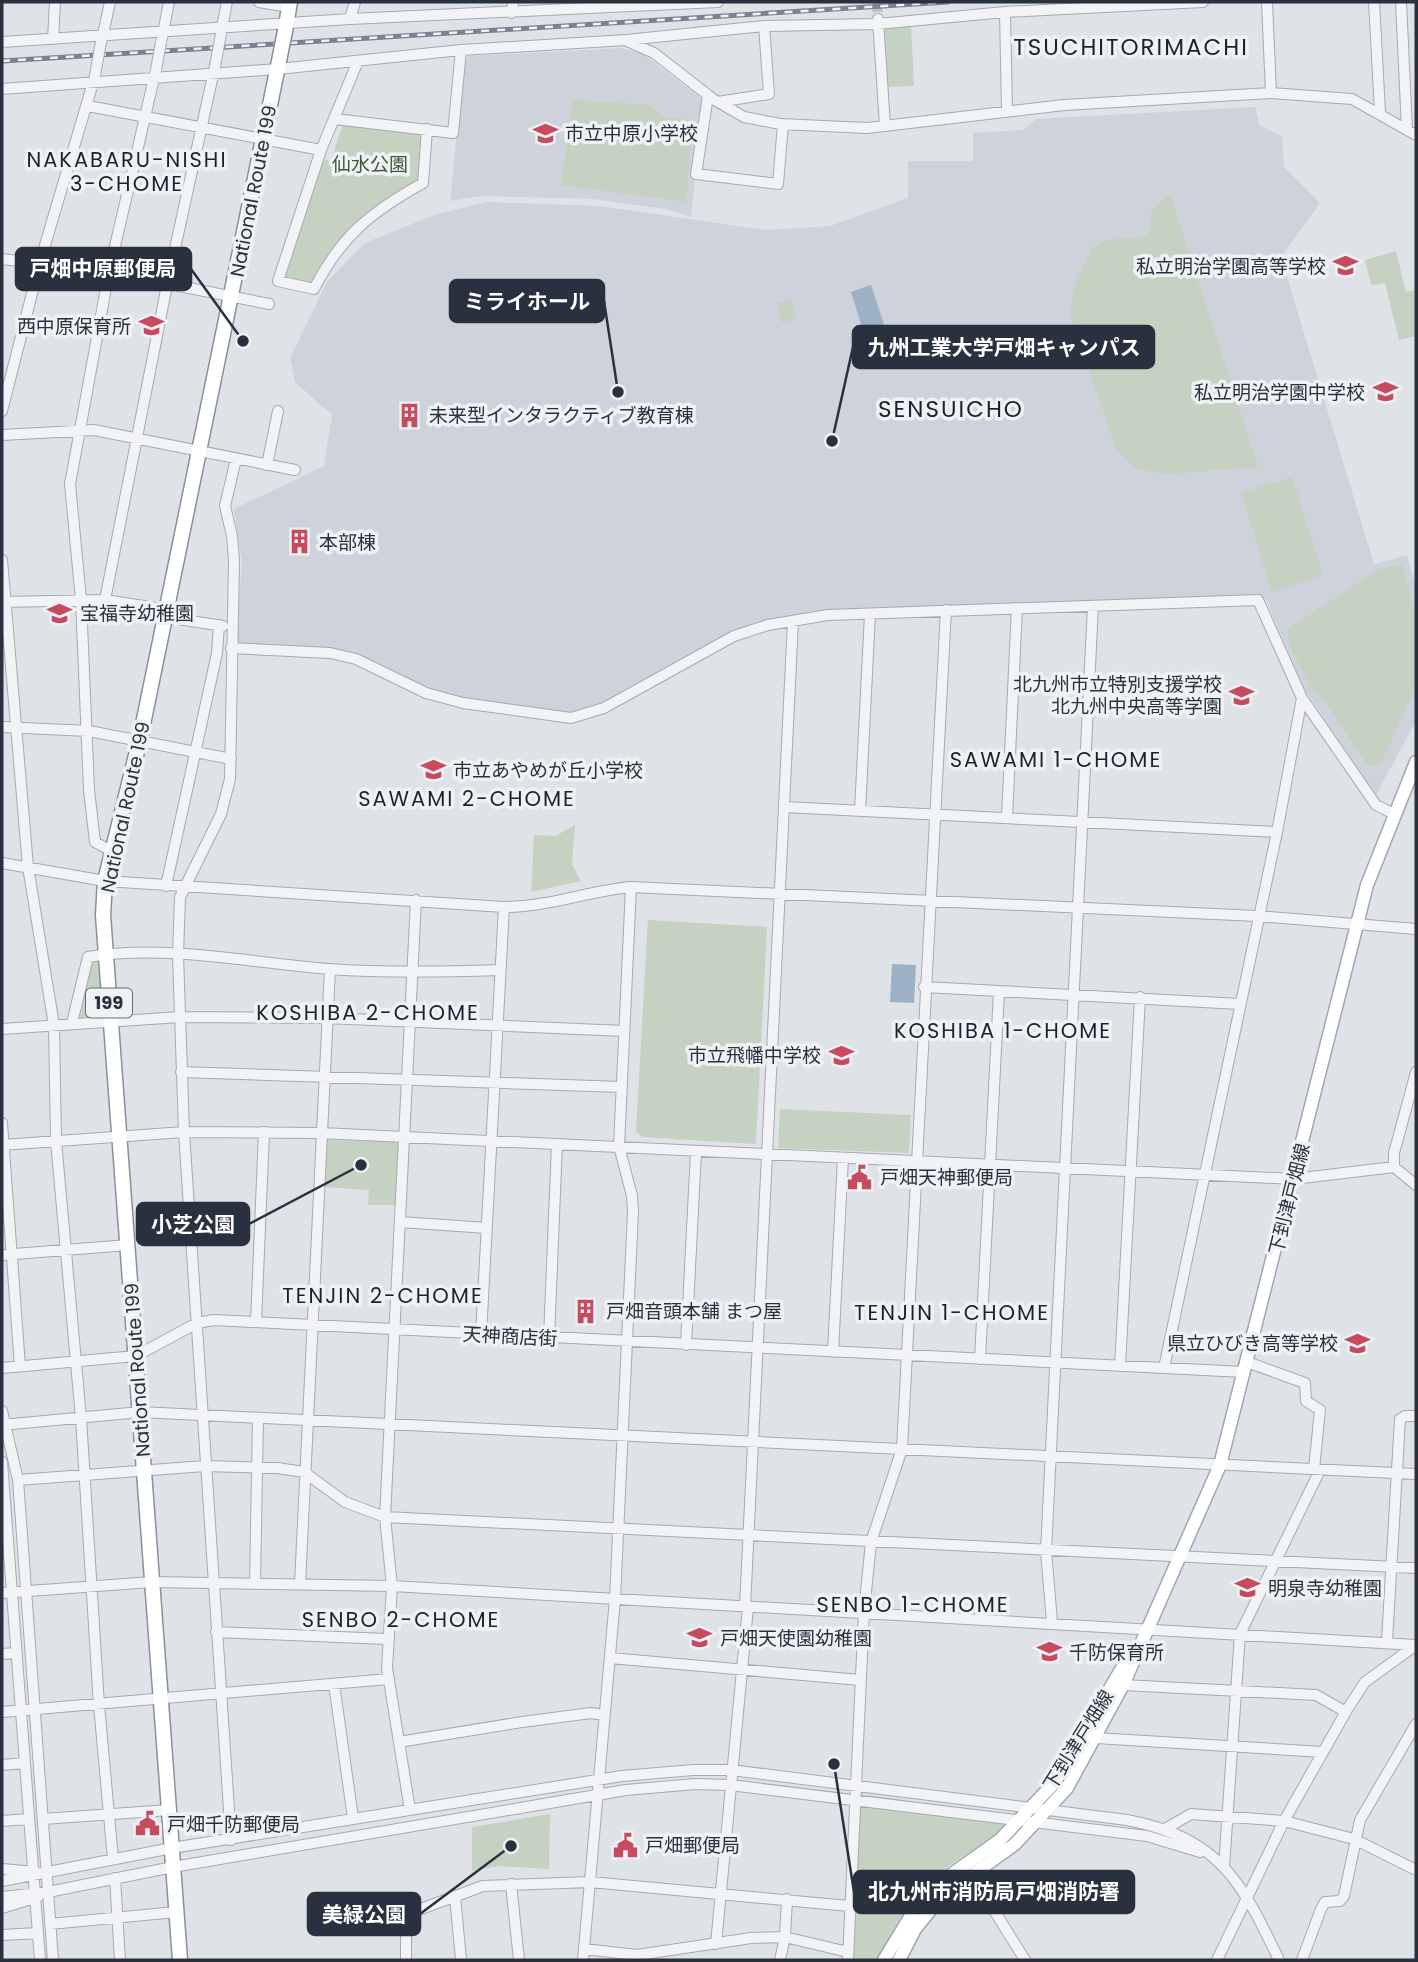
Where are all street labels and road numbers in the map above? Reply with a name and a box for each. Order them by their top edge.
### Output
street label: National Route 199 [224,103,283,279]
street label: National Route 199 [94,719,157,895]
road number: 199 [86,988,132,1018]
street label: 下到津戸畑線 [1263,1141,1316,1258]
street label: National Route 199 [118,1282,157,1458]
street label: 天神商店街 [462,1321,558,1352]
street label: 下到津戸畑線 [1037,1685,1120,1796]

